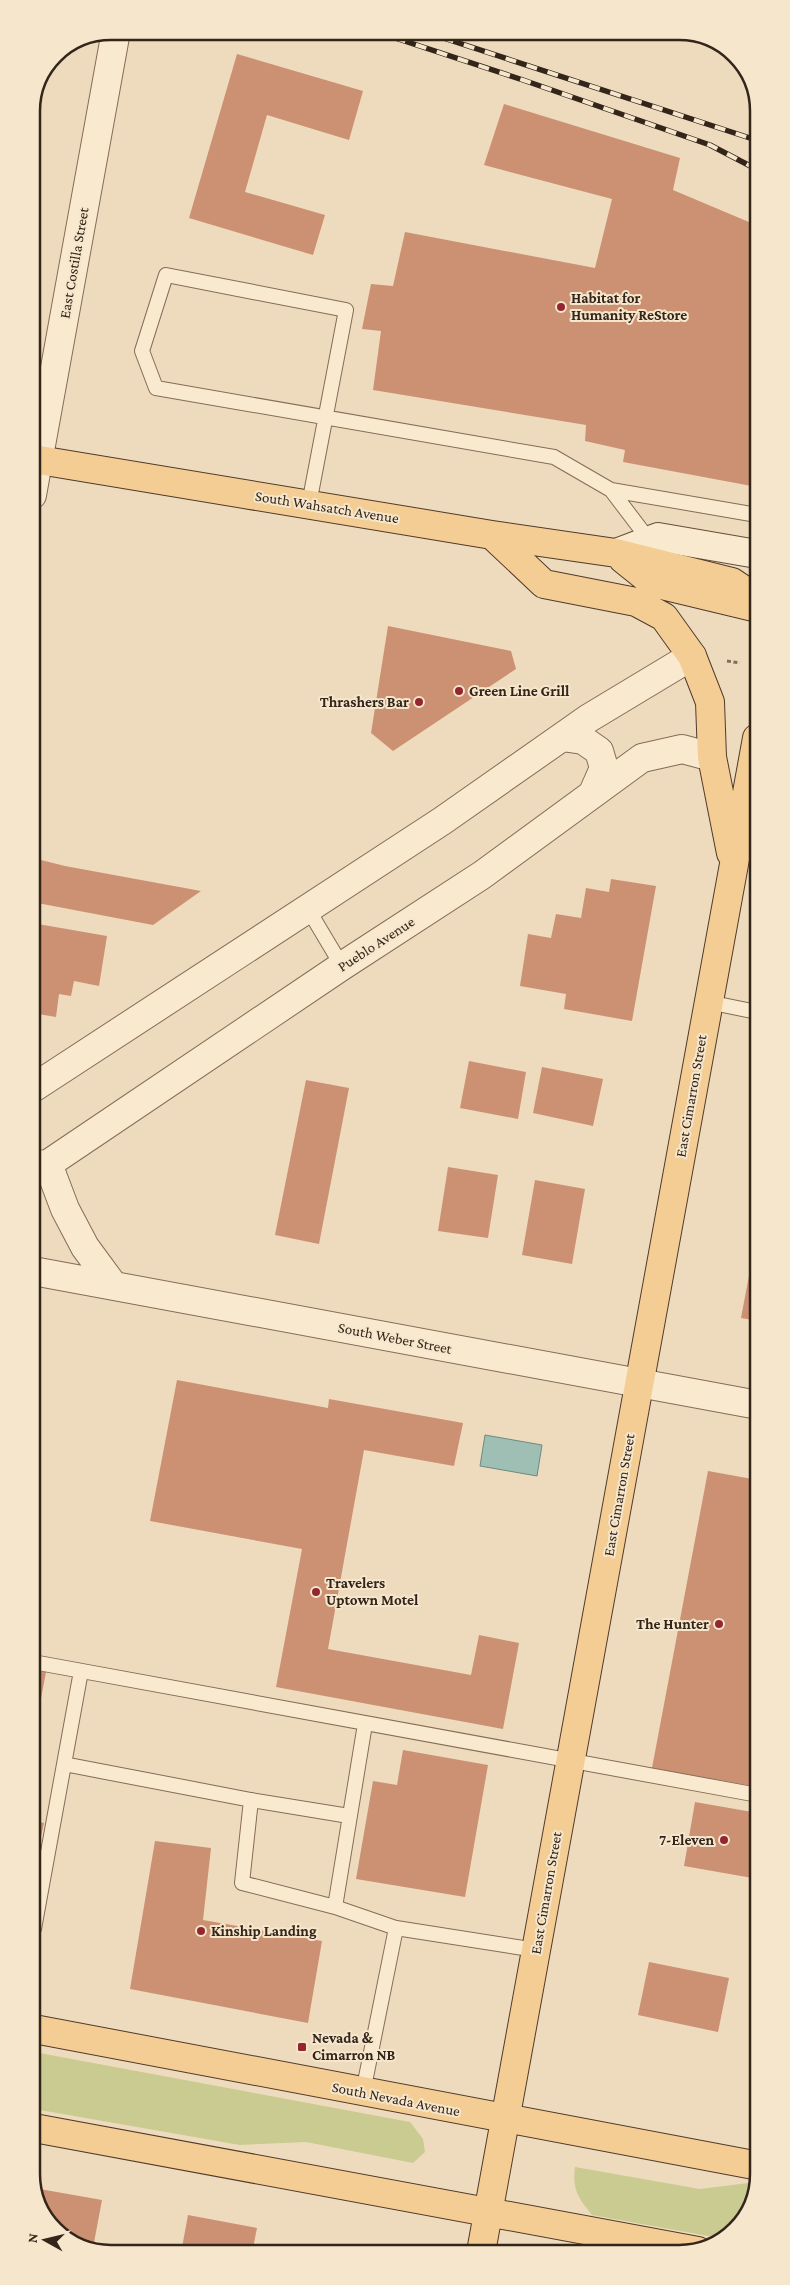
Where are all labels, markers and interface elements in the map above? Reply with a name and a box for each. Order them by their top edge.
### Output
street label: East Costilla Street [56,205,92,320]
place label: Habitat for Humanity ReStore [571,290,687,323]
marker: Habitat for Humanity ReStore [555,301,567,313]
street label: South Wahsatch Avenue [254,488,400,526]
place label: Green Line Grill [469,683,570,699]
marker: Green Line Grill [453,685,465,697]
place label: Thrashers Bar [320,694,409,710]
marker: Thrashers Bar [413,696,425,708]
street label: Pueblo Avenue [335,913,418,975]
street label: East Cimarron Street [672,1032,710,1159]
street label: South Weber Street [337,1319,454,1357]
street label: East Cimarron Street [600,1431,638,1558]
place label: Travelers Uptown Motel [326,1575,419,1608]
marker: Travelers Uptown Motel [310,1586,322,1598]
place label: The Hunter [636,1616,709,1632]
marker: The Hunter [713,1618,725,1630]
street label: East Cimarron Street [527,1829,565,1956]
place label: 7-Eleven [659,1832,714,1848]
marker: 7-Eleven [718,1834,730,1846]
place label: Kinship Landing [211,1923,317,1939]
marker: Kinship Landing [195,1925,207,1937]
place label: Nevada & Cimarron NB [312,2030,396,2063]
marker: Nevada & Cimarron NB [296,2041,308,2053]
street label: South Nevada Avenue [331,2079,462,2119]
north arrow [20,2215,70,2265]
text: N [24,2232,41,2244]

